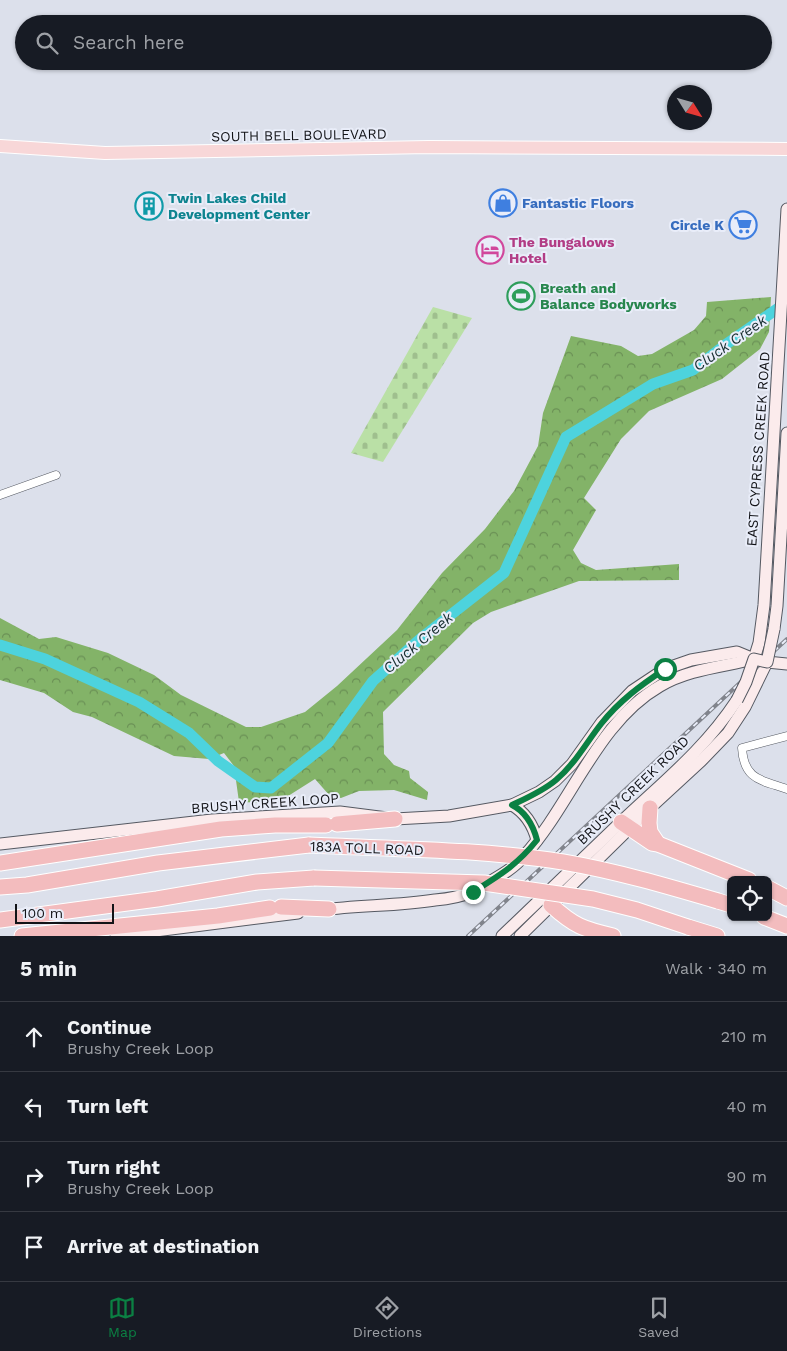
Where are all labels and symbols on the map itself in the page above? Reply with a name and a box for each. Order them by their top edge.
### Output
north arrow [667,85,712,130]
street label: SOUTH BELL BOULEVARD [211,125,387,145]
shop icon: Fantastic Floors [488,188,518,218]
place label: Twin Lakes Child Development Center [168,190,310,222]
building icon: Twin Lakes Child Development Center [134,191,164,221]
place label: Fantastic Floors [522,195,634,211]
supermarket icon: Circle K [728,210,758,240]
place label: Circle K [670,217,724,233]
place label: The Bungalows Hotel [509,234,615,266]
hotel icon: The Bungalows Hotel [475,235,505,265]
place label: Breath and Balance Bodyworks [540,280,677,312]
sports icon: Breath and Balance Bodyworks [506,281,536,311]
water label: Cluck Creek [690,311,771,375]
street label: EAST CYPRESS CREEK ROAD [743,351,773,547]
water label: Cluck Creek [379,608,457,677]
route start [654,658,677,681]
street label: BRUSHY CREEK ROAD [574,732,692,848]
street label: BRUSHY CREEK LOOP [191,790,339,816]
street label: 183A TOLL ROAD [310,838,424,858]
route end [462,881,485,904]
scale bar [15,901,114,924]

